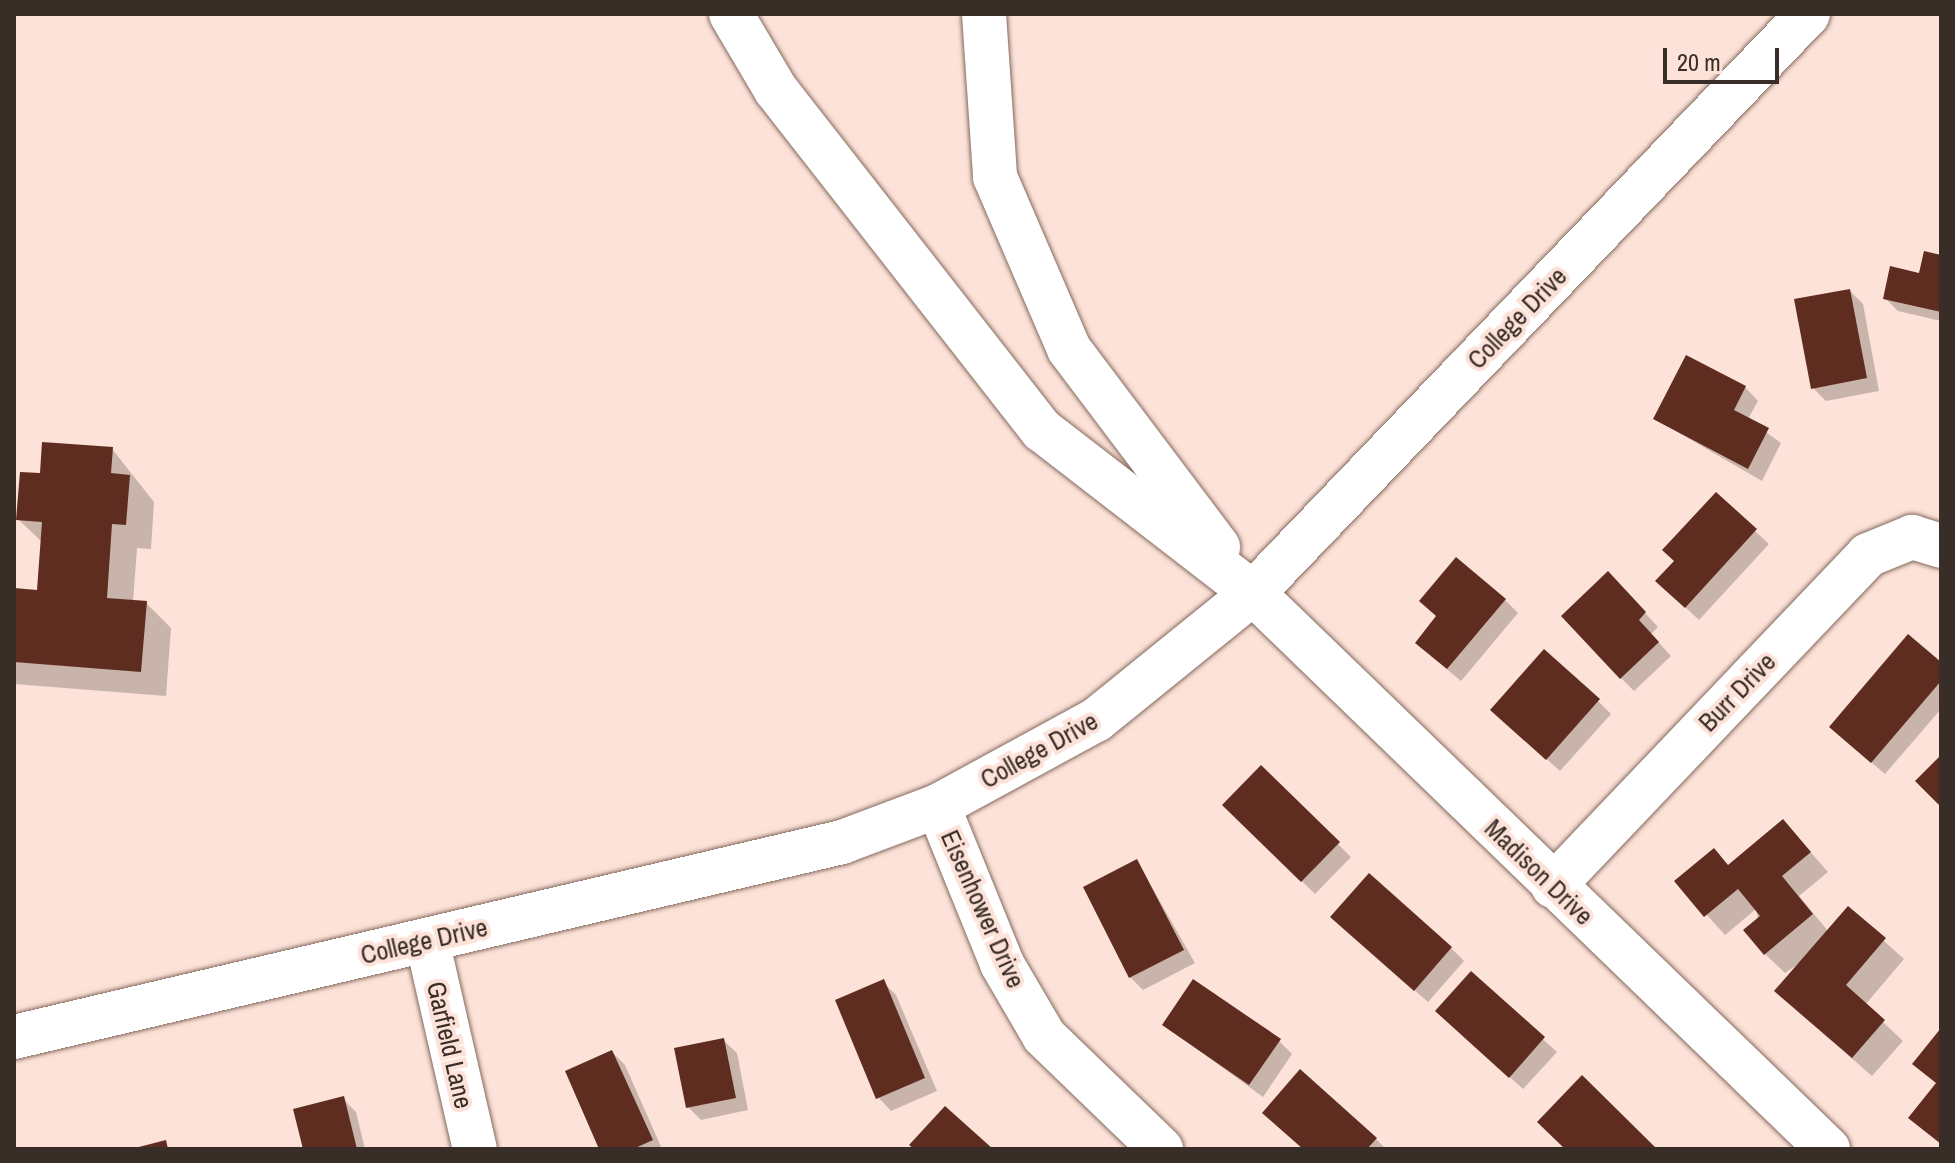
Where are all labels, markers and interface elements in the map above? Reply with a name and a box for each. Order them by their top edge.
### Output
scale bar [1667,32,1783,82]
text: 20 m [1677,46,1721,78]
street label: College Drive [1461,261,1573,375]
street label: Burr Drive [1692,646,1782,738]
street label: College Drive [975,705,1103,795]
street label: Madison Drive [1478,813,1600,931]
street label: Eisenhower Drive [934,825,1032,993]
street label: College Drive [358,911,490,971]
street label: Garfield Lane [420,979,480,1111]

